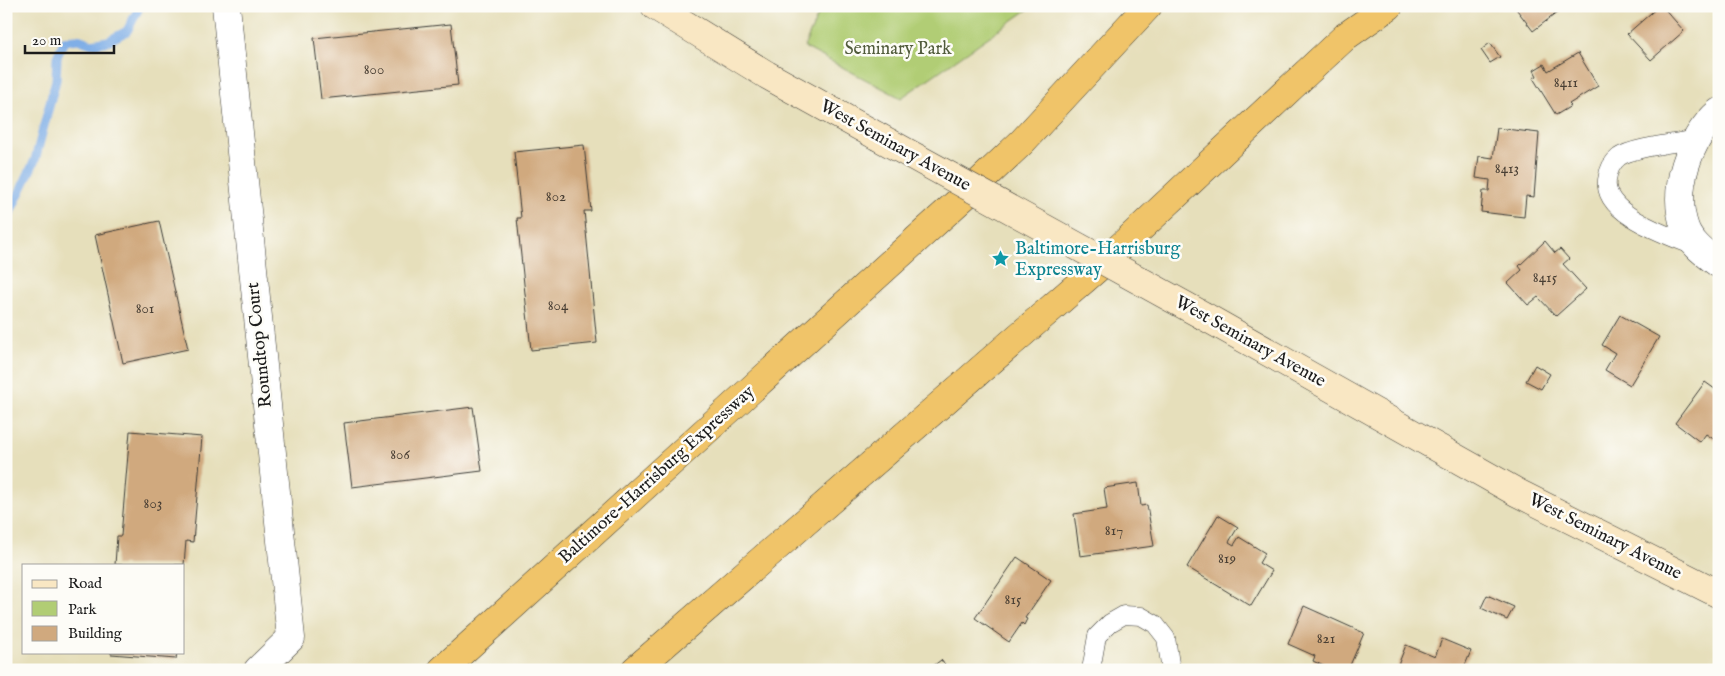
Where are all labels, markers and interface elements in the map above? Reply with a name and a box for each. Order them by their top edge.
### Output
scale bar [25,22,114,54]
text: 20 m [32,31,62,50]
park label: Seminary Park [844,38,952,61]
house number: 800 [364,60,384,79]
house number: 8411 [1554,73,1578,92]
street label: West Seminary Avenue [816,95,974,197]
house number: 8413 [1495,159,1519,178]
house number: 802 [546,187,566,206]
place label: Baltimore-Harrisburg Expressway [1015,238,1180,282]
place icon: Baltimore-Harrisburg Expressway [991,249,1011,269]
house number: 8415 [1533,268,1558,287]
street label: Roundtop Court [242,281,278,409]
street label: West Seminary Avenue [1171,291,1329,393]
house number: 804 [548,296,569,315]
house number: 801 [136,299,154,318]
street label: Baltimore-Harrisburg Expressway [554,381,760,569]
house number: 806 [390,445,410,464]
street label: West Seminary Avenue [1525,488,1685,586]
house number: 803 [144,494,162,513]
house number: 817 [1105,521,1123,540]
house number: 819 [1218,549,1236,568]
legend [22,564,185,654]
text: Road [68,574,103,593]
house number: 815 [1005,590,1022,609]
text: Park [68,600,98,619]
text: Building [68,624,123,643]
house number: 821 [1317,629,1335,648]

